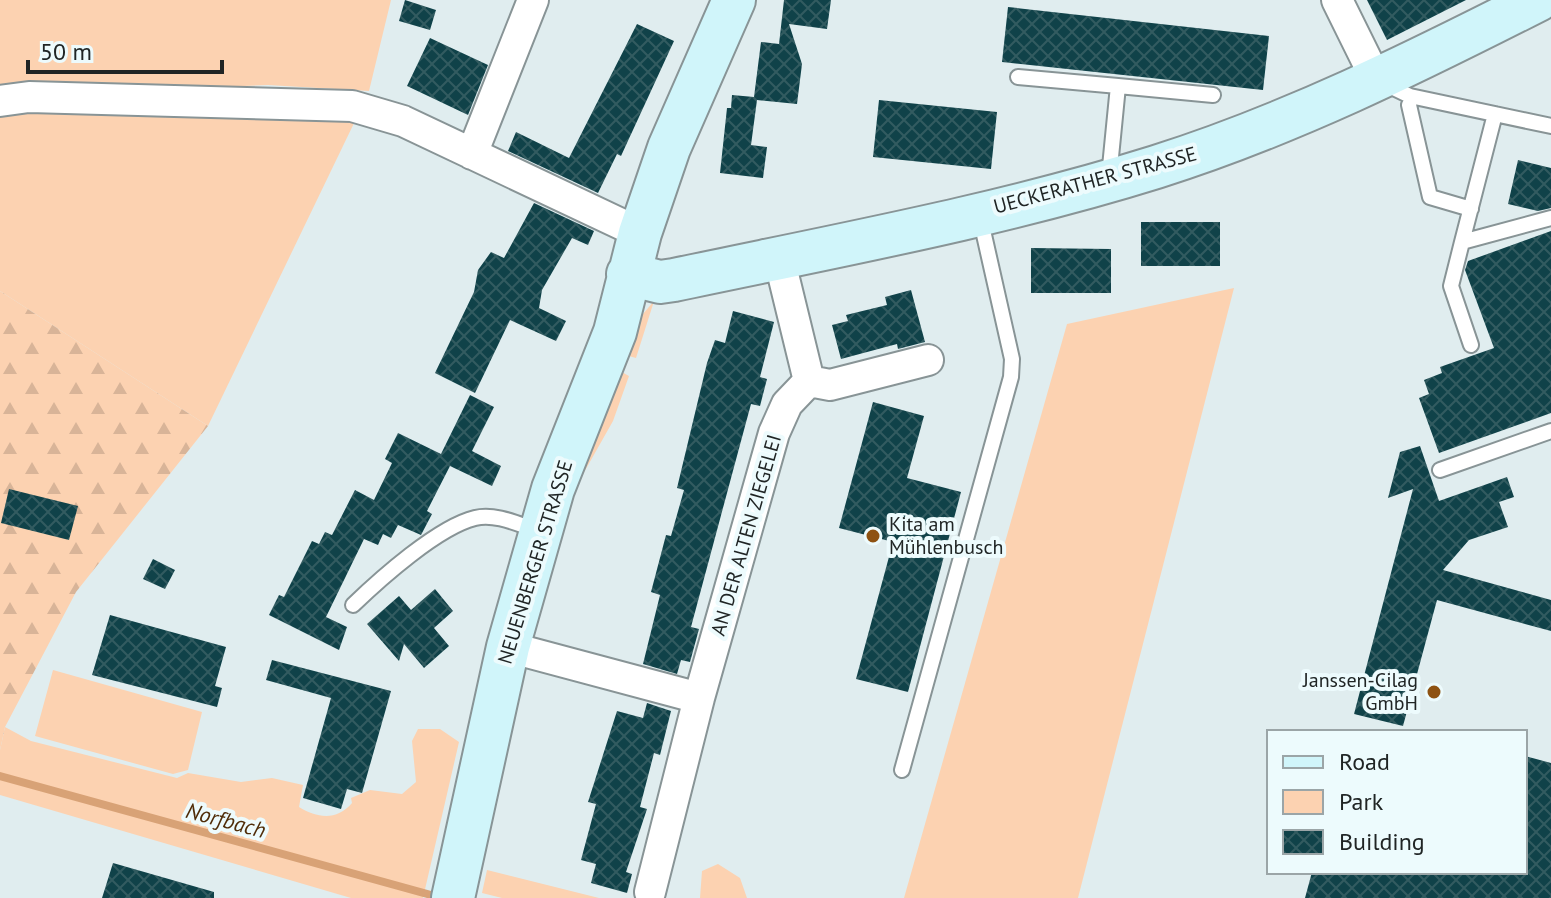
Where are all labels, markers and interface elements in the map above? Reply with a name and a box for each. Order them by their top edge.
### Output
scale bar [28,24,222,74]
text: 50 m [40,36,92,67]
street label: UECKERATHER STRASSE [991,140,1199,220]
street label: AN DER ALTEN ZIEGELEI [705,431,787,639]
street label: NEUENBERGER STRASSE [492,457,578,667]
place label: Kita am Mühlenbusch [889,511,1003,560]
marker: Kita am Mühlenbusch [864,527,882,545]
place label: Janssen-Cilag GmbH [1302,667,1418,716]
marker: Janssen-Cilag GmbH [1425,683,1443,701]
legend [1267,730,1527,874]
text: Road [1339,746,1390,777]
text: Park [1339,786,1384,817]
water label: Norfbach [183,796,269,844]
text: Building [1339,826,1425,857]

